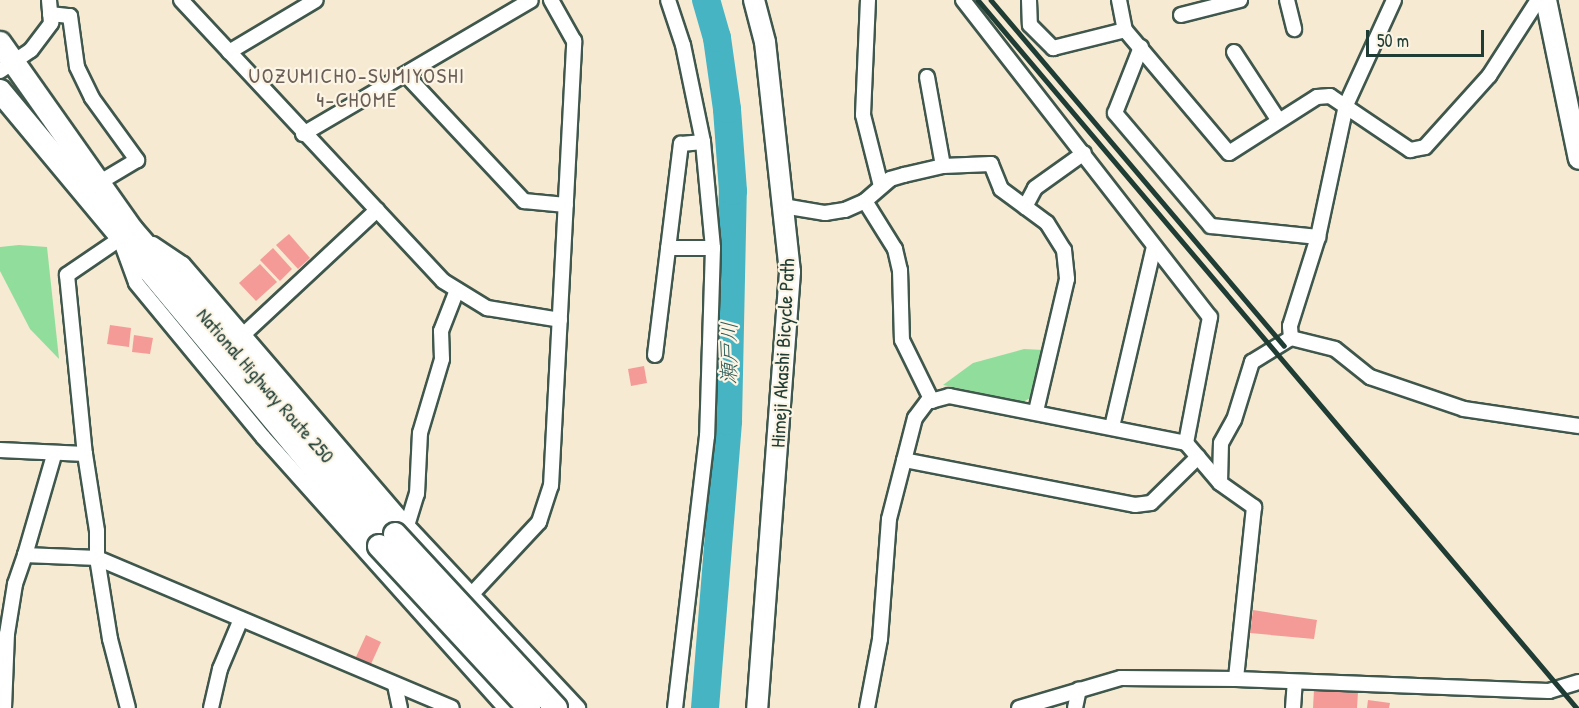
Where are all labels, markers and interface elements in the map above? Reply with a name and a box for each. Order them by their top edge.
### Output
scale bar [1369,18,1488,56]
text: 50 m [1377,28,1409,53]
district label: UOZUMICHO-SUMIYOSHI 4-CHOME [249,63,465,113]
street label: Himeji Akashi Bicycle Path [765,258,799,448]
street label: National Highway Route 250 [192,303,340,467]
water label: 瀬戸川 [716,321,742,385]

